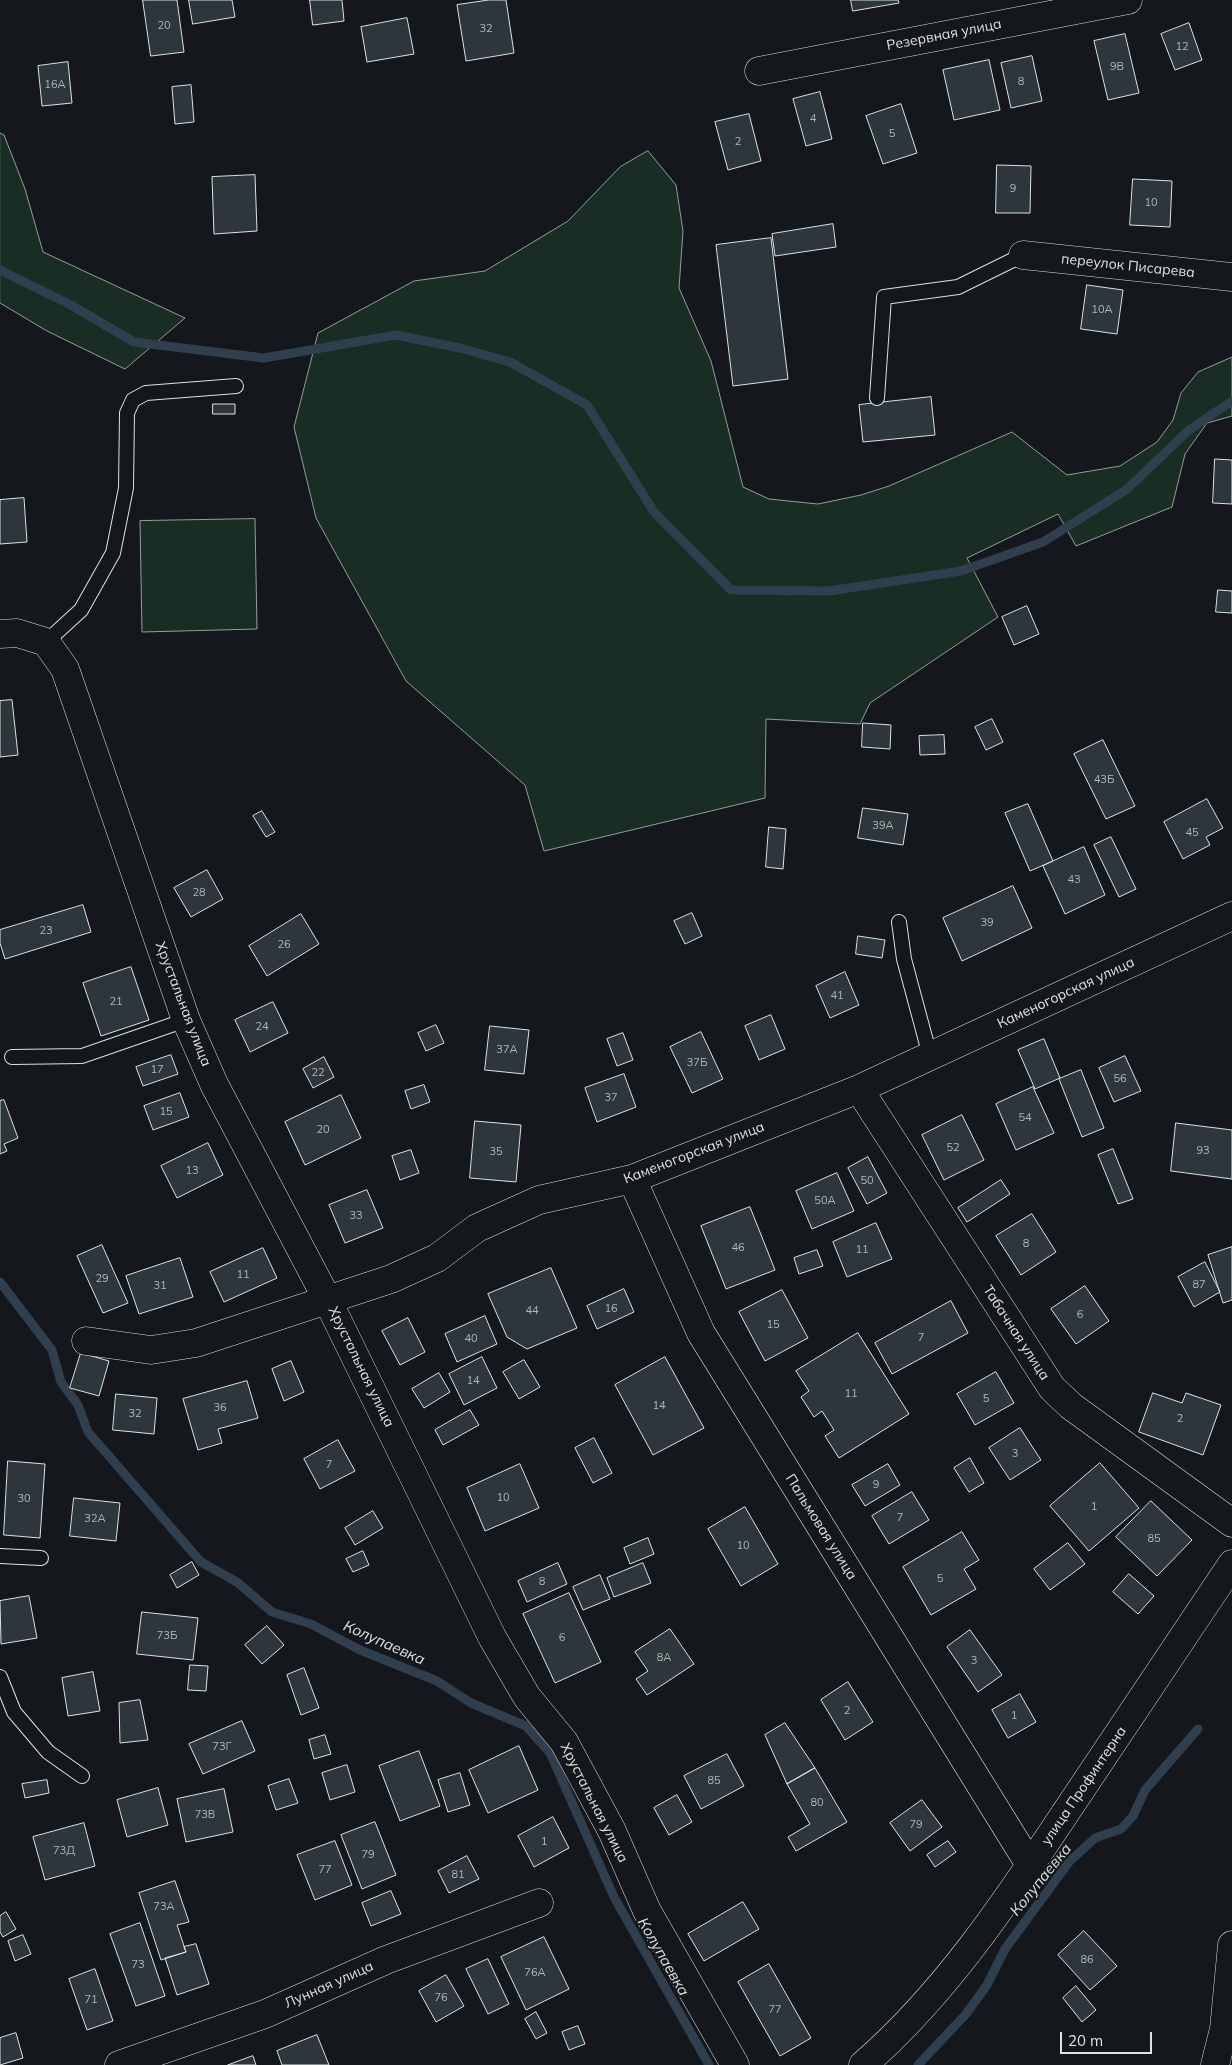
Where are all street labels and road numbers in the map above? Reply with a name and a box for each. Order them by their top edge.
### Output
street label: Резервная улица [885,16,1003,54]
street label: переулок Писарева [1060,251,1196,281]
street label: Хрустальная улица [152,939,214,1069]
street label: Каменогорская улица [995,954,1137,1032]
street label: Каменогорская улица [621,1118,767,1188]
street label: Табачная улица [979,1282,1053,1384]
street label: Хрустальная улица [325,1304,397,1430]
street label: Пальмовая улица [782,1471,860,1583]
street label: улица Профинтерна [1038,1723,1130,1849]
street label: Хрустальная улица [557,1740,631,1866]
street label: Лунная улица [282,1958,376,2012]

